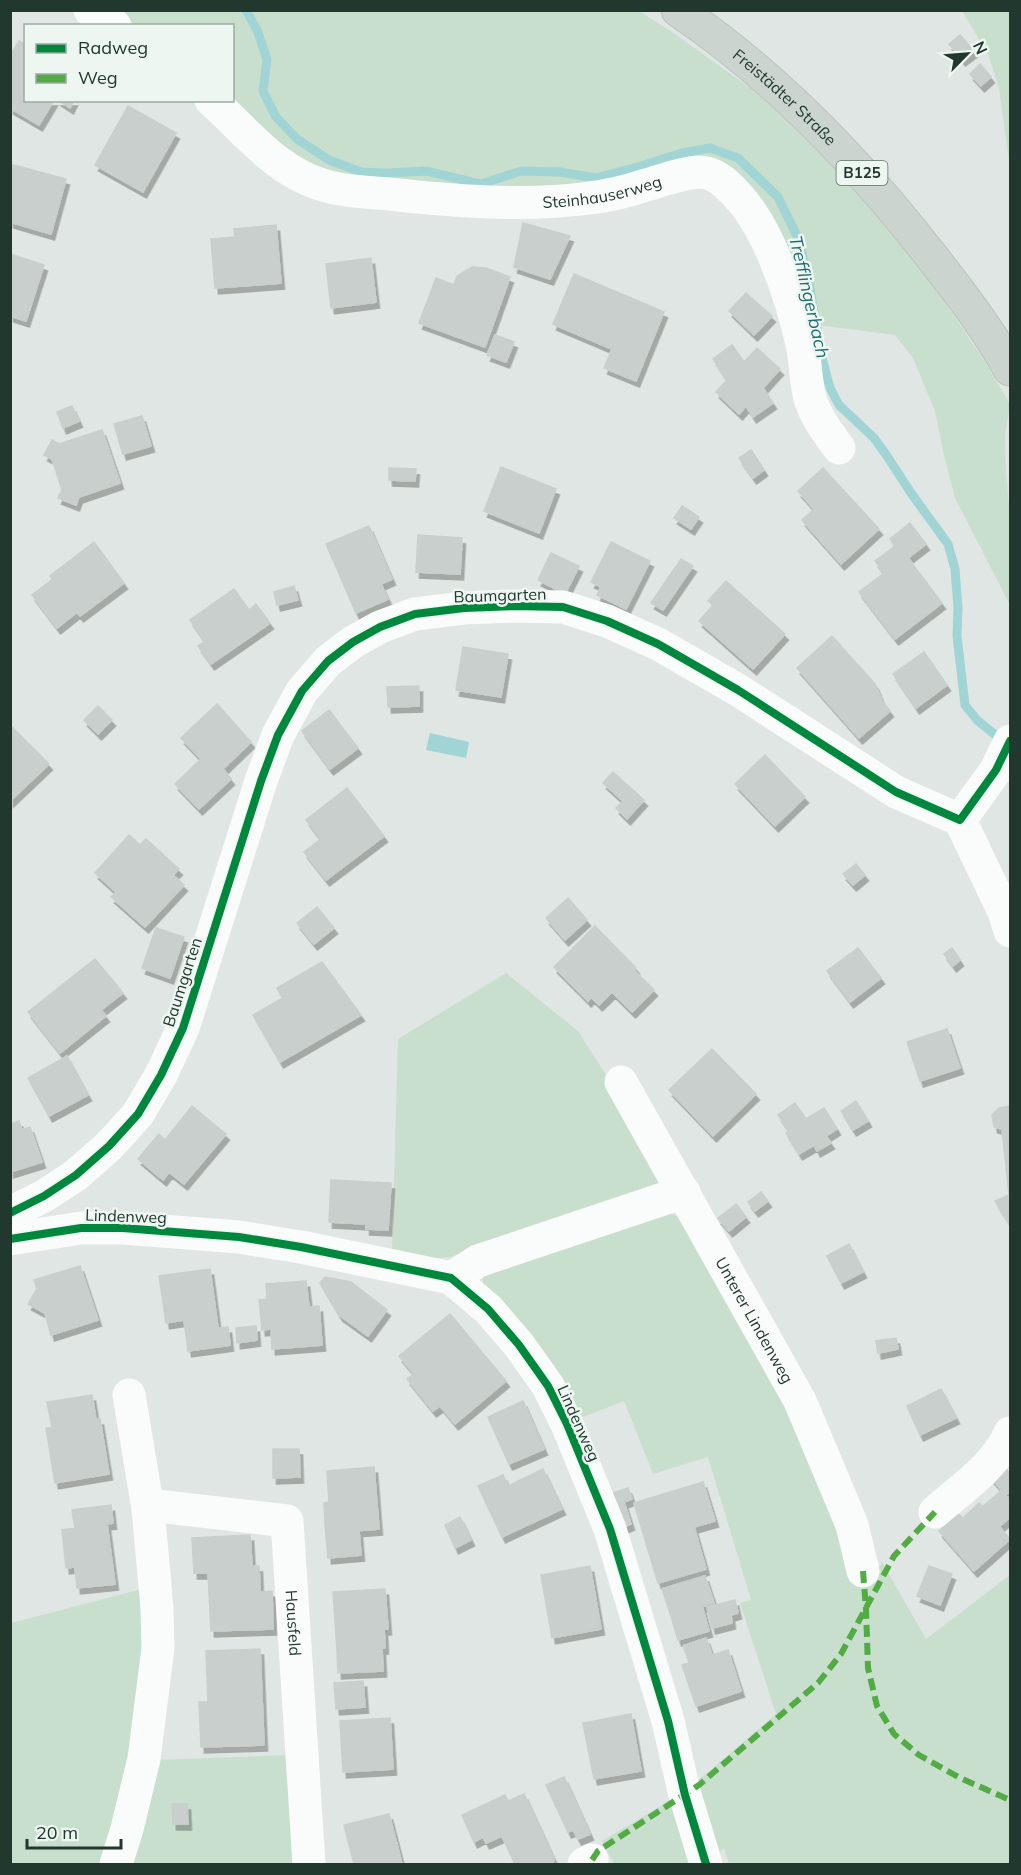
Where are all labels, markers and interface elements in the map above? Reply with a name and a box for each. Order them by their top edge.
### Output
legend [24,24,234,102]
north arrow [937,24,997,84]
text: Radweg [78,36,148,59]
text: N [969,38,992,57]
street label: Freistädter Straße [729,44,841,150]
text: Weg [78,66,118,89]
road number: B125 [836,161,888,185]
street label: Steinhauserweg [542,171,664,212]
water label: Trefflingerbach [784,233,835,360]
street label: Baumgarten [453,583,547,607]
street label: Baumgarten [158,935,206,1029]
street label: Lindenweg [85,1205,167,1227]
street label: Unterer Lindenweg [711,1253,798,1387]
street label: Lindenweg [553,1382,605,1464]
street label: Hausfeld [281,1589,306,1657]
scale bar [27,1812,122,1850]
text: 20 m [36,1821,78,1844]

